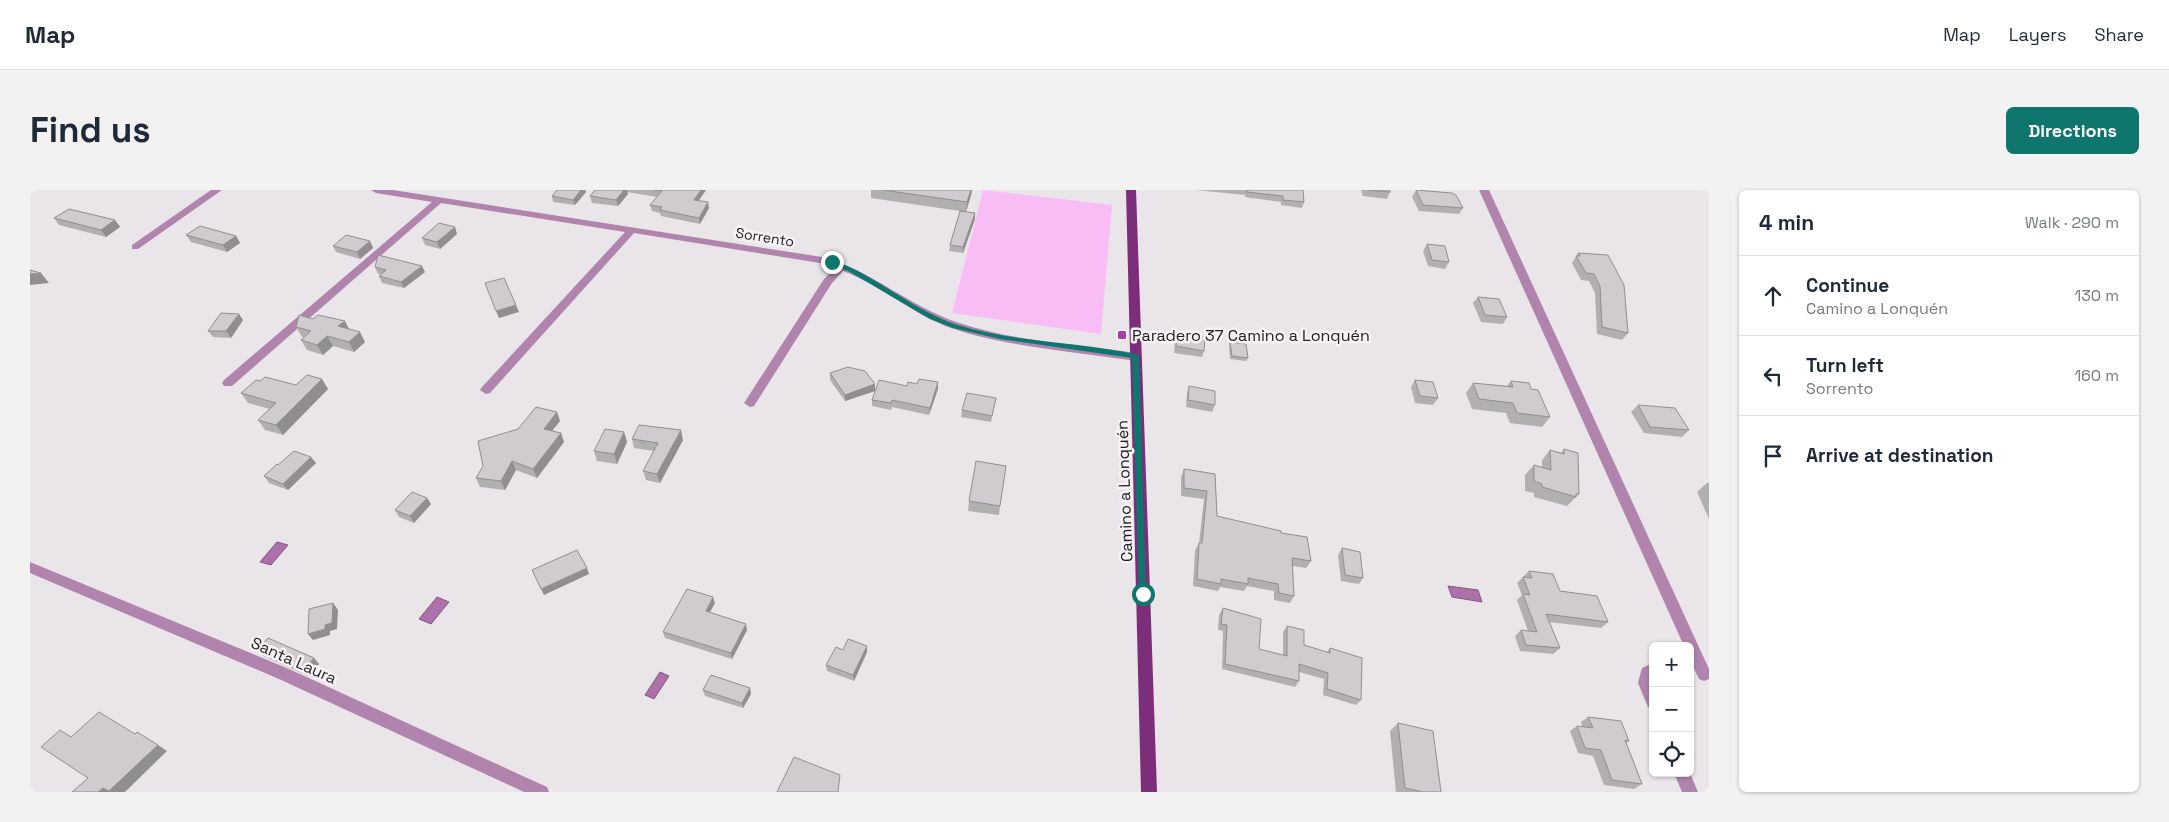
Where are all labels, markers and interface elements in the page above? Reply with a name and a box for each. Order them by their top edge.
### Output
text: Map [25,19,75,50]
text: Map [1943,23,1981,46]
text: Layers [2009,23,2066,46]
text: Share [2094,23,2144,46]
button: Directions [2006,107,2139,154]
text: Find us [30,108,151,152]
text: 4 min [1759,209,1814,236]
text: Walk · 290 m [2025,212,2119,233]
street label: Sorrento [734,223,796,251]
route end [821,251,844,274]
text: Continue [1806,273,1889,298]
icon: ahead [1759,282,1787,310]
text: 130 m [2075,285,2119,306]
text: Camino a Lonquén [1806,298,1948,319]
place label: Paradero 37 Camino a Lonquén [1132,325,1370,346]
marker: Paradero 37 Camino a Lonquén [1116,329,1128,341]
text: Turn left [1806,353,1884,378]
icon: left [1759,362,1787,390]
text: 160 m [2074,365,2119,386]
text: Sorrento [1806,378,1874,399]
street label: Camino a Lonquén [1112,420,1137,562]
icon: arrive [1759,442,1787,470]
text: Arrive at destination [1806,443,1994,468]
route start [1132,583,1155,606]
street label: Santa Laura [248,632,340,689]
map controls [1649,642,1694,777]
button: + [1649,642,1694,687]
button: − [1649,687,1694,732]
button: locate [1649,732,1694,777]

